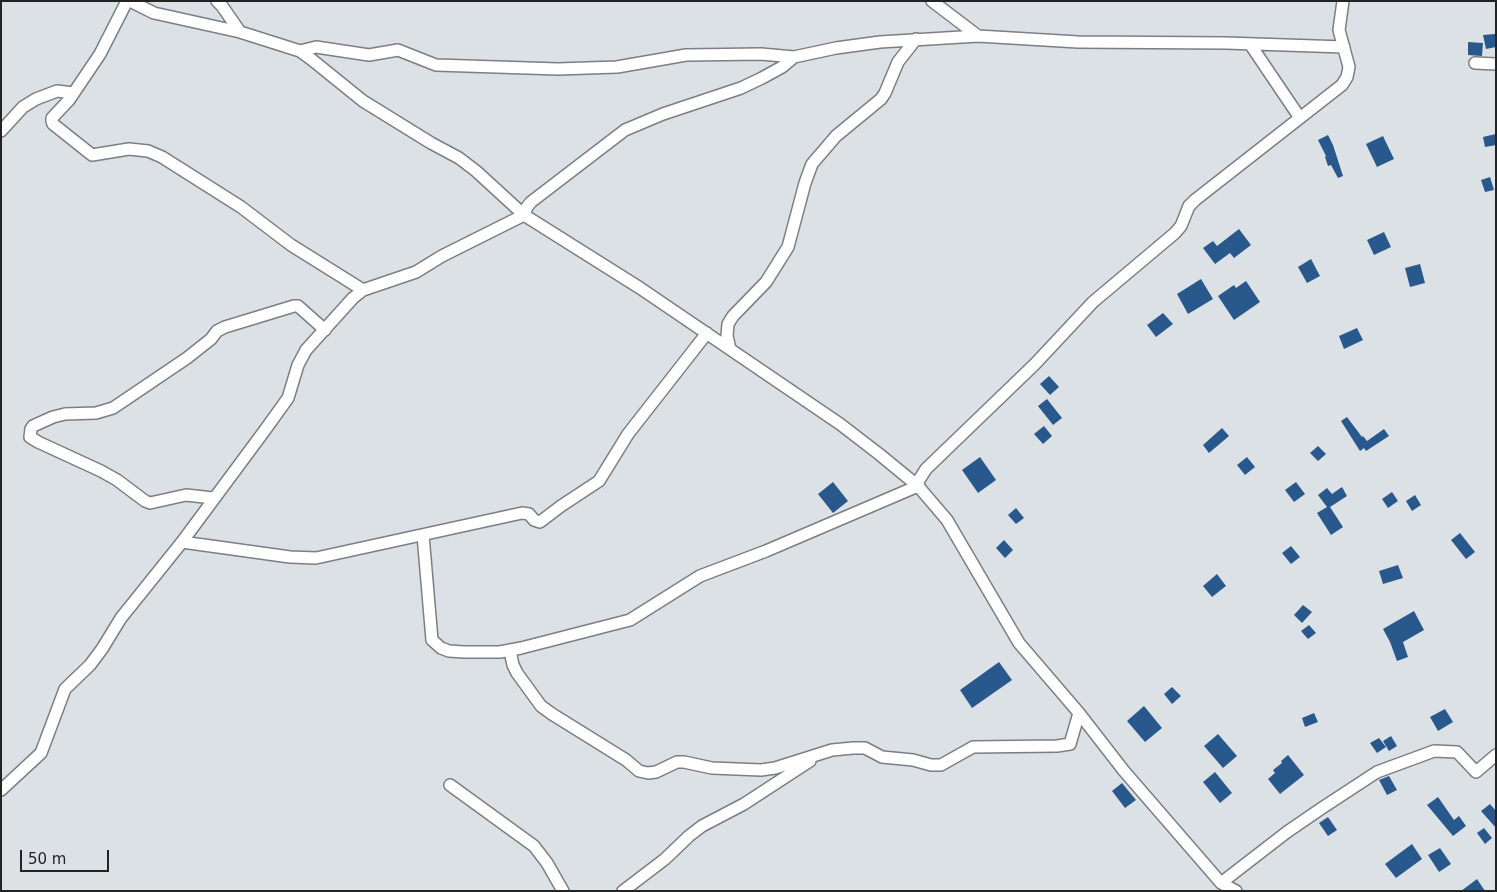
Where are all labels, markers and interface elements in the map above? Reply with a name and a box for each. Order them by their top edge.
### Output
scale bar [22,840,111,872]
text: 50 m [28,850,66,868]

